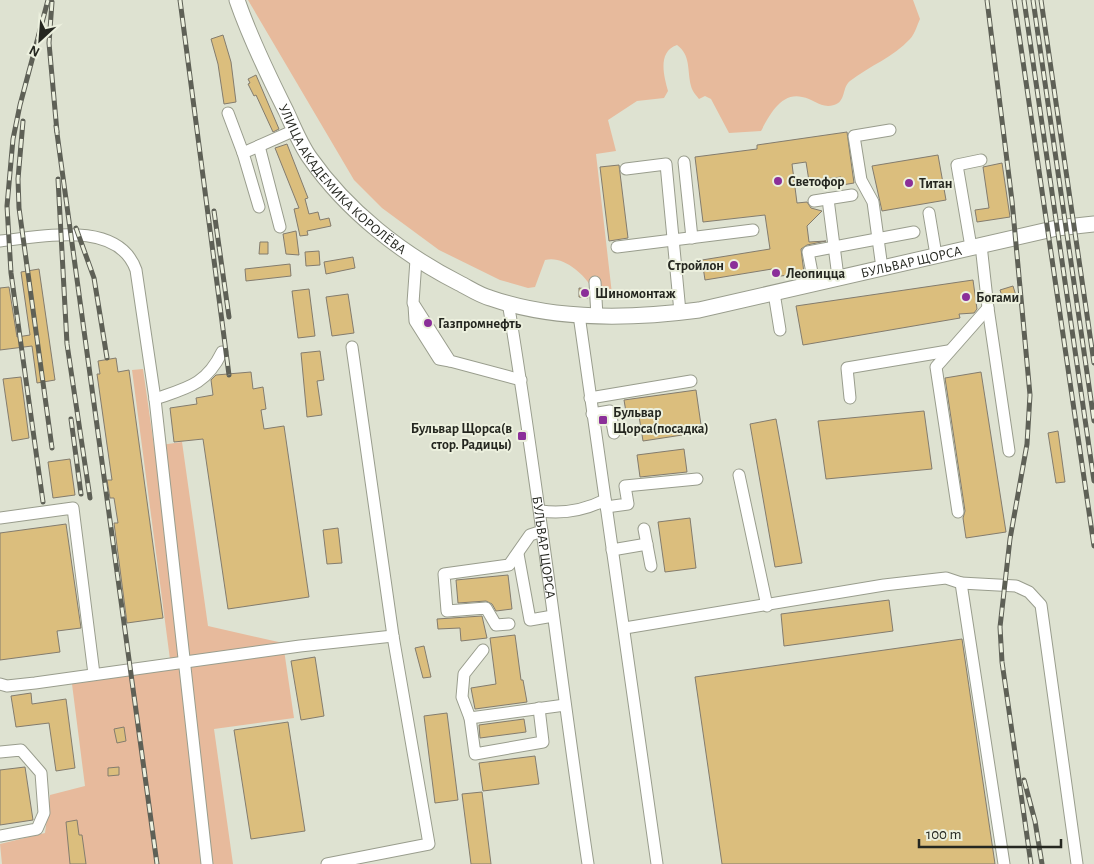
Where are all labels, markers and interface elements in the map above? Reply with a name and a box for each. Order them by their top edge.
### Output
north arrow [15,15,65,65]
text: N [27,42,42,59]
street label: УЛИЦА АКАДЕМИКА КОРОЛЁВА [276,102,408,257]
marker: Светофор [772,175,784,187]
place label: Светофор [788,175,845,189]
marker: Титан [903,177,915,189]
place label: Титан [919,177,952,191]
street label: БУЛЬВАР ЩОРСА [859,244,963,281]
place label: Стройлон [668,259,724,273]
marker: Стройлон [728,259,740,271]
marker: Леопицца [770,267,782,279]
place label: Леопицца [786,267,846,281]
marker: Шиномонтаж [579,287,591,299]
place label: Шиномонтаж [595,287,676,301]
marker: Богами [960,291,972,303]
place label: Богами [976,291,1019,305]
marker: Газпромнефть [422,317,434,329]
place label: Газпромнефть [438,317,522,331]
place label: Бульвар Щорса(посадка) [613,406,709,436]
marker: Бульвар Щорса(посадка) [597,414,609,426]
place label: Бульвар Щорса(в стор. Радицы) [411,422,512,452]
marker: Бульвар Щорса(в стор. Радицы) [516,430,528,442]
street label: БУЛЬВАР ЩОРСА [529,495,557,600]
scale bar [919,816,1062,848]
text: 100 m [926,827,961,842]

